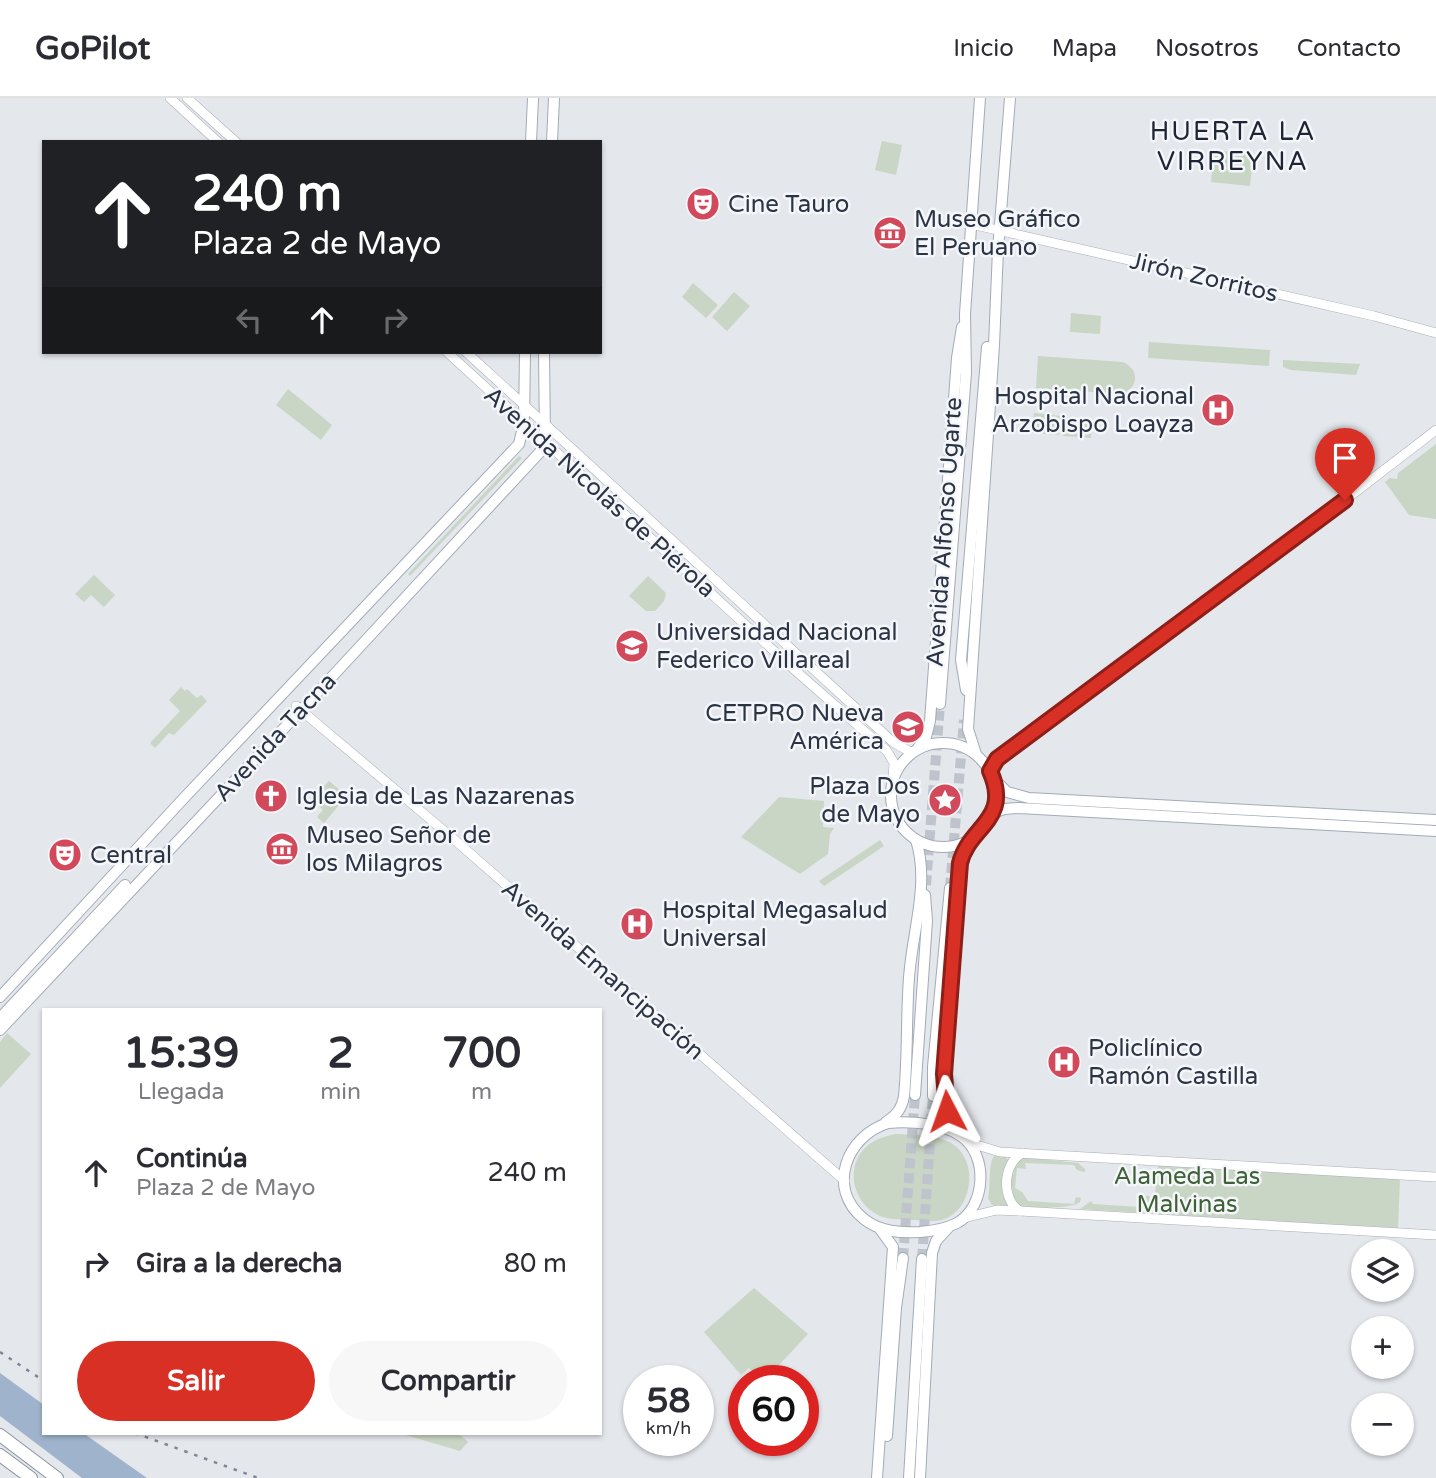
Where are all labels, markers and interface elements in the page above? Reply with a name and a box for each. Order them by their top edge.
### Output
text: GoPilot [35,29,150,68]
text: Inicio [953,34,1014,63]
text: Mapa [1052,34,1117,63]
text: Nosotros [1155,34,1259,63]
text: Contacto [1297,34,1401,63]
district label: HUERTA LA VIRREYNA [1150,116,1316,177]
text: 240 m [192,165,342,224]
icon: ahead [77,168,168,259]
theatre icon: Cine Tauro [684,185,722,223]
place label: Cine Tauro [728,190,849,219]
place label: Museo Gráfico El Peruano [914,205,1081,262]
museum icon: Museo Gráfico El Peruano [871,214,909,252]
text: Plaza 2 de Mayo [192,225,442,263]
street label: Jirón Zorritos [1127,246,1281,309]
icon: left [230,301,268,339]
icon: ahead [303,301,341,339]
icon: right [376,301,414,339]
street label: Avenida Nicolás de Piérola [478,381,721,604]
place label: Hospital Nacional Arzobispo Loayza [992,382,1194,439]
hospital icon: Hospital Nacional Arzobispo Loayza [1199,391,1237,429]
street label: Avenida Alfonso Ugarte [921,396,968,668]
pin [1315,428,1375,500]
icon: arrive [1326,439,1364,477]
place label: Universidad Nacional Federico Villareal [656,618,897,675]
school or university icon: Universidad Nacional Federico Villareal [613,627,651,665]
street label: Avenida Tacna [208,667,342,808]
place label: CETPRO Nueva América [705,699,884,756]
school or university icon: CETPRO Nueva América [889,708,927,746]
place label: Plaza Dos de Mayo [809,772,920,829]
church icon: Iglesia de Las Nazarenas [252,777,290,815]
place icon: Plaza Dos de Mayo [926,781,964,819]
place label: Iglesia de Las Nazarenas [296,782,575,811]
place label: Museo Señor de los Milagros [306,821,491,878]
museum icon: Museo Señor de los Milagros [263,830,301,868]
theatre icon: Central [46,836,84,874]
place label: Central [90,841,172,870]
street label: Avenida Emancipación [495,874,710,1066]
place label: Hospital Megasalud Universal [662,896,888,953]
hospital icon: Hospital Megasalud Universal [618,905,656,943]
text: 15:39 [123,1028,239,1079]
text: 2 [327,1028,354,1079]
text: 700 [442,1028,521,1079]
place label: Policlínico Ramón Castilla [1088,1034,1258,1091]
hospital icon: Policlínico Ramón Castilla [1045,1043,1083,1081]
position arrow [910,1074,984,1148]
text: Llegada [138,1078,225,1106]
text: min [320,1078,361,1106]
text: m [471,1078,492,1106]
text: Continúa [136,1143,248,1174]
icon: ahead [77,1154,115,1192]
text: 240 m [487,1157,567,1188]
park label: Alameda Las Malvinas [1114,1162,1260,1219]
text: Plaza 2 de Mayo [136,1174,315,1202]
map controls [1351,1239,1414,1456]
button: layers [1351,1239,1414,1302]
icon: right [77,1245,115,1283]
text: Gira a la derecha [136,1248,342,1279]
text: 80 m [504,1248,567,1279]
button: + [1351,1316,1414,1379]
button: Salir [77,1341,315,1421]
button: Compartir [329,1341,567,1421]
speed limit sign: 60 [728,1365,819,1456]
text: 58 [647,1380,690,1422]
button: − [1351,1393,1414,1456]
text: km/h [646,1417,691,1439]

